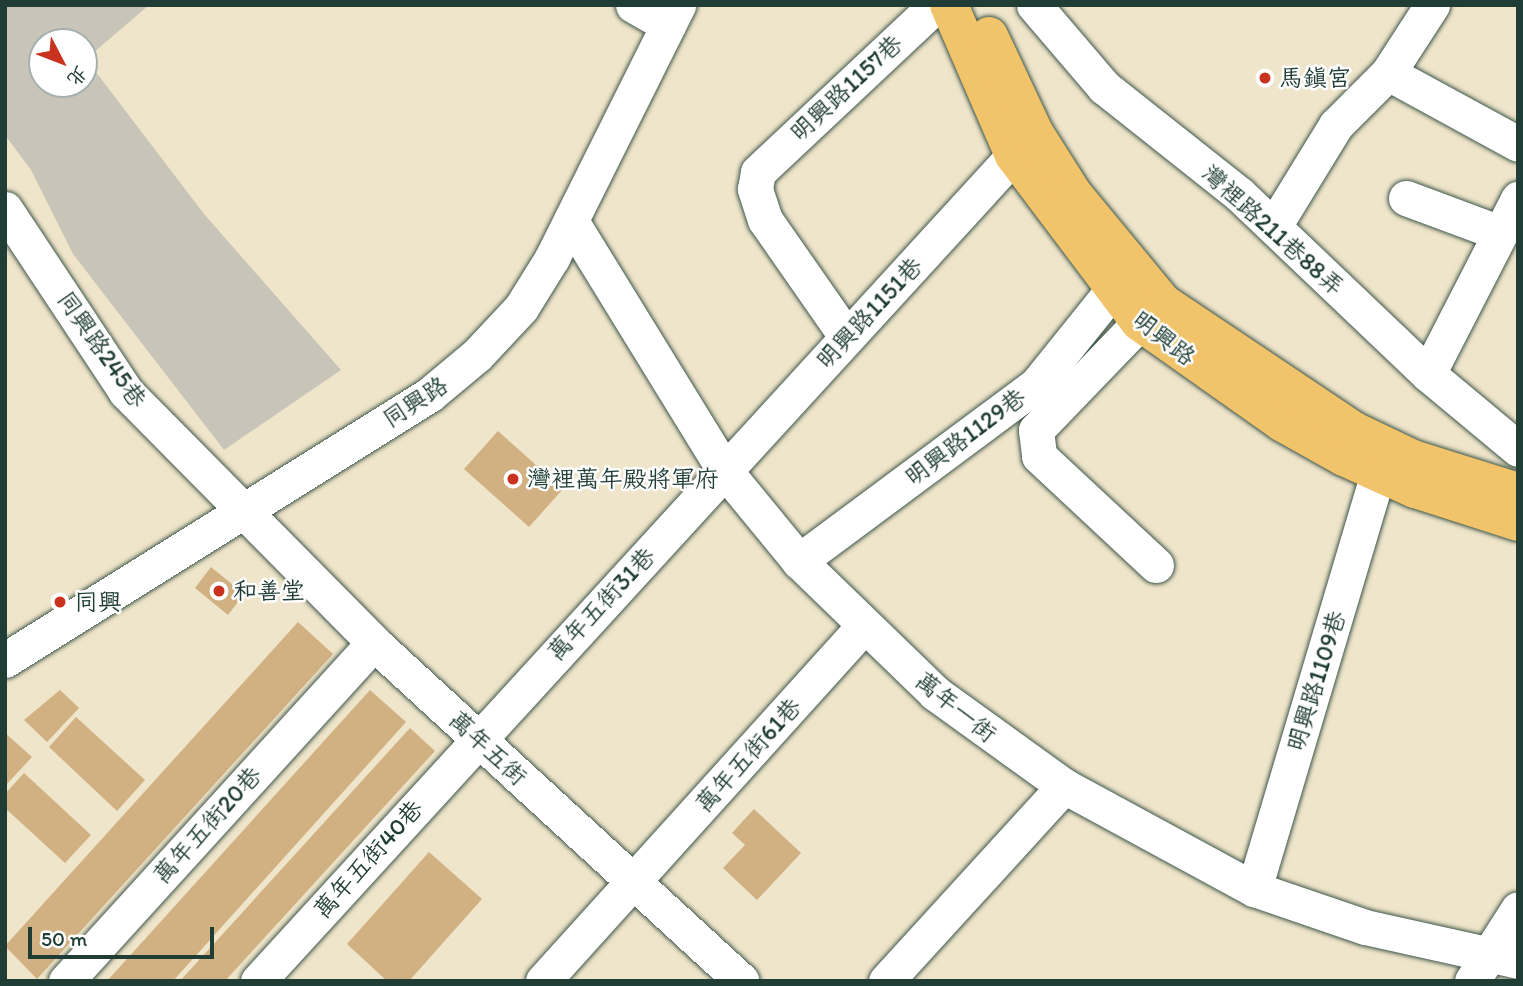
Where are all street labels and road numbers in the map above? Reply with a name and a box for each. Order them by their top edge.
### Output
street label: 明興路1157巷 [784,29,908,147]
street label: 灣裡路211巷88弄 [1196,159,1350,301]
street label: 明興路1151巷 [810,251,928,375]
street label: 同興路245巷 [51,285,153,413]
street label: 明興路 [1127,304,1201,372]
street label: 同興路 [377,370,453,434]
street label: 明興路1129巷 [899,382,1031,492]
street label: 萬年五街31巷 [541,541,661,667]
street label: 明興路1109巷 [1281,607,1351,755]
street label: 萬年一街 [910,666,1002,748]
street label: 萬年五街61巷 [689,692,807,818]
street label: 萬年五街 [443,705,533,791]
street label: 萬年五街20巷 [147,761,267,889]
street label: 萬年五街40巷 [307,794,429,924]

